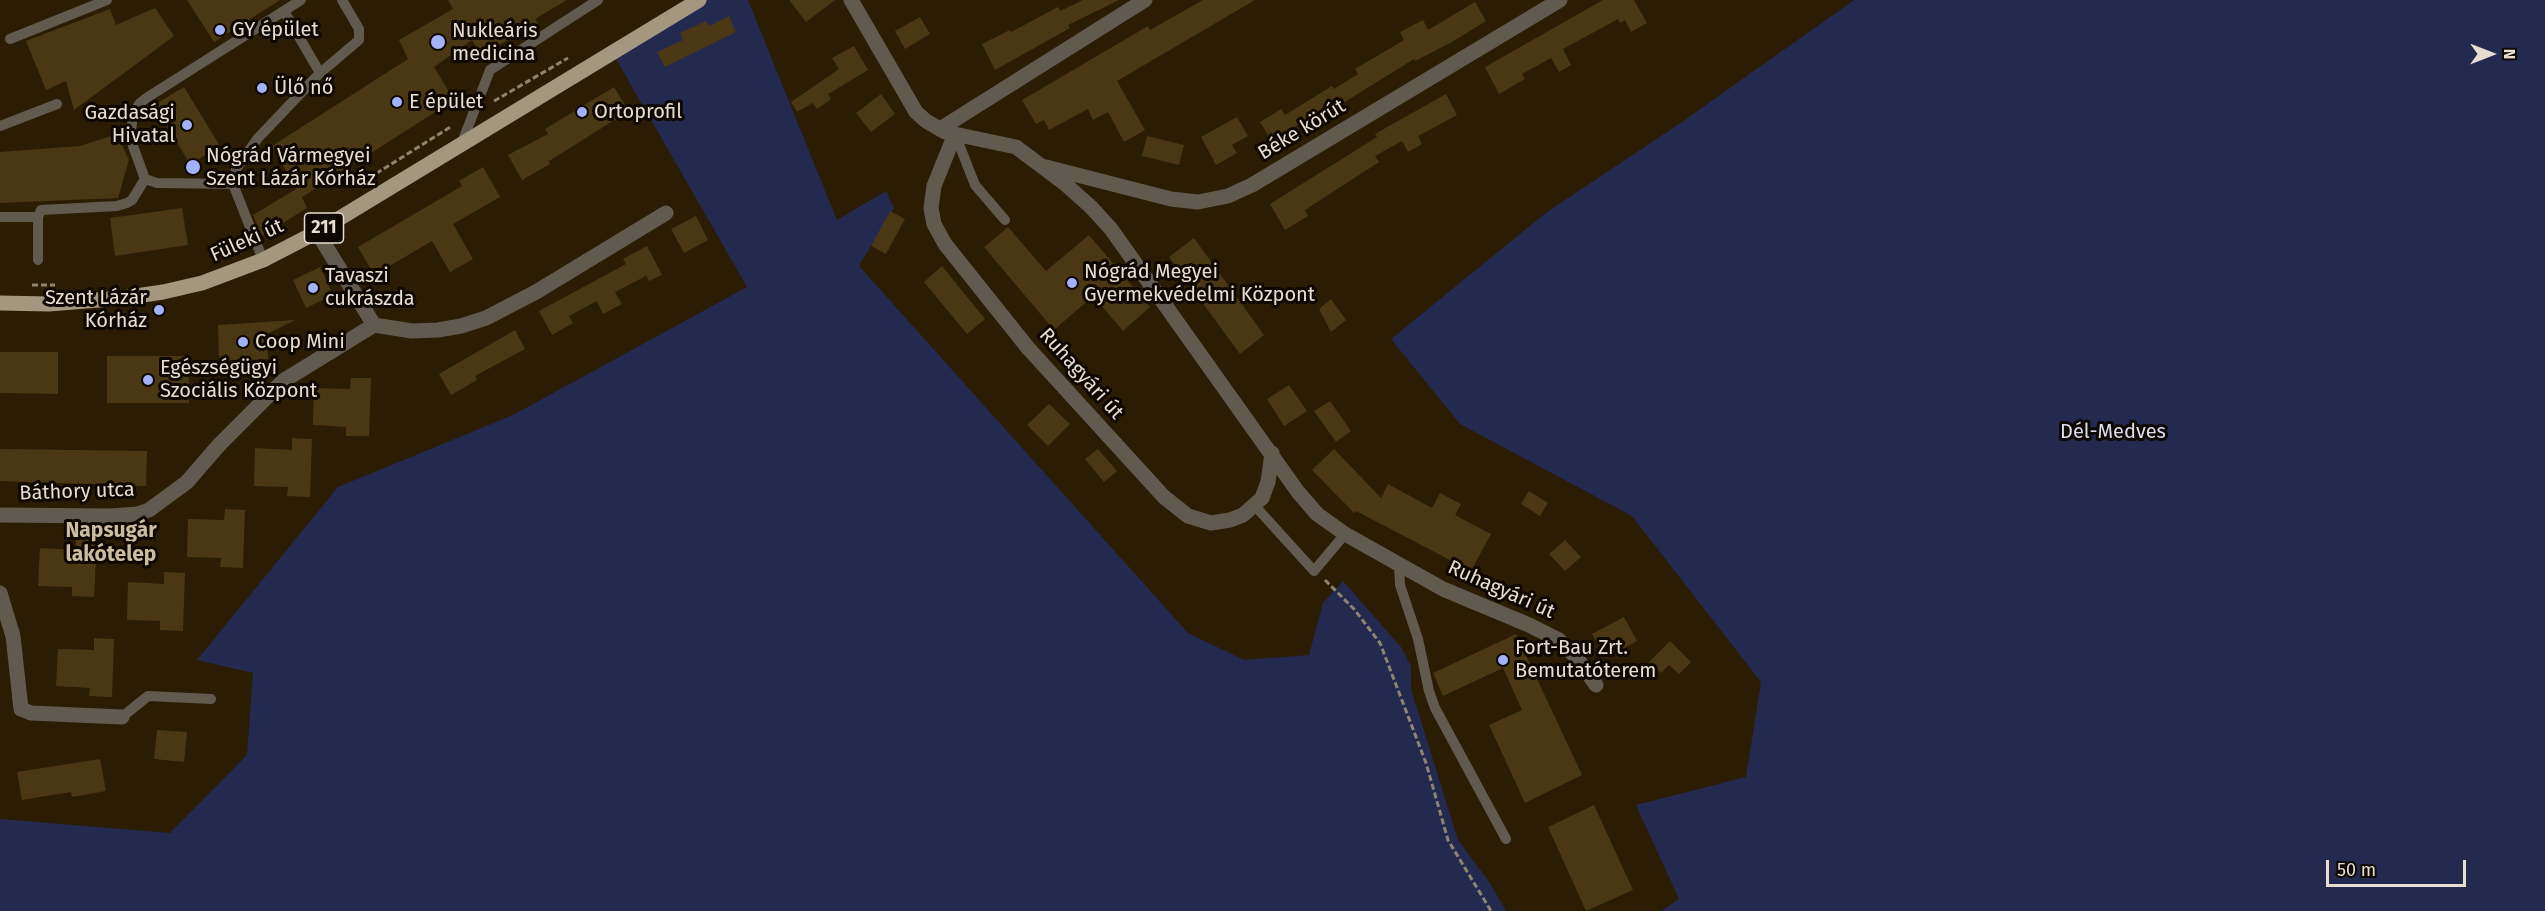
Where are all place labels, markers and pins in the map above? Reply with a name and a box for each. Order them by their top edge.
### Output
place label: GY épület [232,18,319,42]
place label: Nukleáris medicina [452,19,538,66]
marker: GY épület [213,23,227,37]
marker: Nukleáris medicina [429,33,447,51]
place label: Ülő nő [274,76,333,100]
marker: Ülő nő [255,81,269,95]
place label: E épület [409,90,483,114]
marker: E épület [390,95,404,109]
place label: Ortoprofil [594,100,682,124]
place label: Gazdasági Hivatal [84,101,175,148]
marker: Ortoprofil [575,105,589,119]
marker: Gazdasági Hivatal [180,118,194,132]
place label: Nógrád Vármegyei Szent Lázár Kórház [206,144,376,191]
marker: Nógrád Vármegyei Szent Lázár Kórház [184,158,202,176]
place label: Nógrád Megyei Gyermekvédelmi Központ [1084,260,1315,307]
place label: Tavaszi cukrászda [325,264,415,311]
marker: Nógrád Megyei Gyermekvédelmi Központ [1065,276,1079,290]
marker: Tavaszi cukrászda [306,281,320,295]
place label: Szent Lázár Kórház [45,286,147,333]
marker: Szent Lázár Kórház [152,303,166,317]
place label: Coop Mini [255,330,345,354]
marker: Coop Mini [236,335,250,349]
place label: Egészségügyi Szociális Központ [160,356,317,403]
marker: Egészségügyi Szociális Központ [141,373,155,387]
place label: Fort-Bau Zrt. Bemutatóterem [1515,636,1656,683]
marker: Fort-Bau Zrt. Bemutatóterem [1496,653,1510,667]

